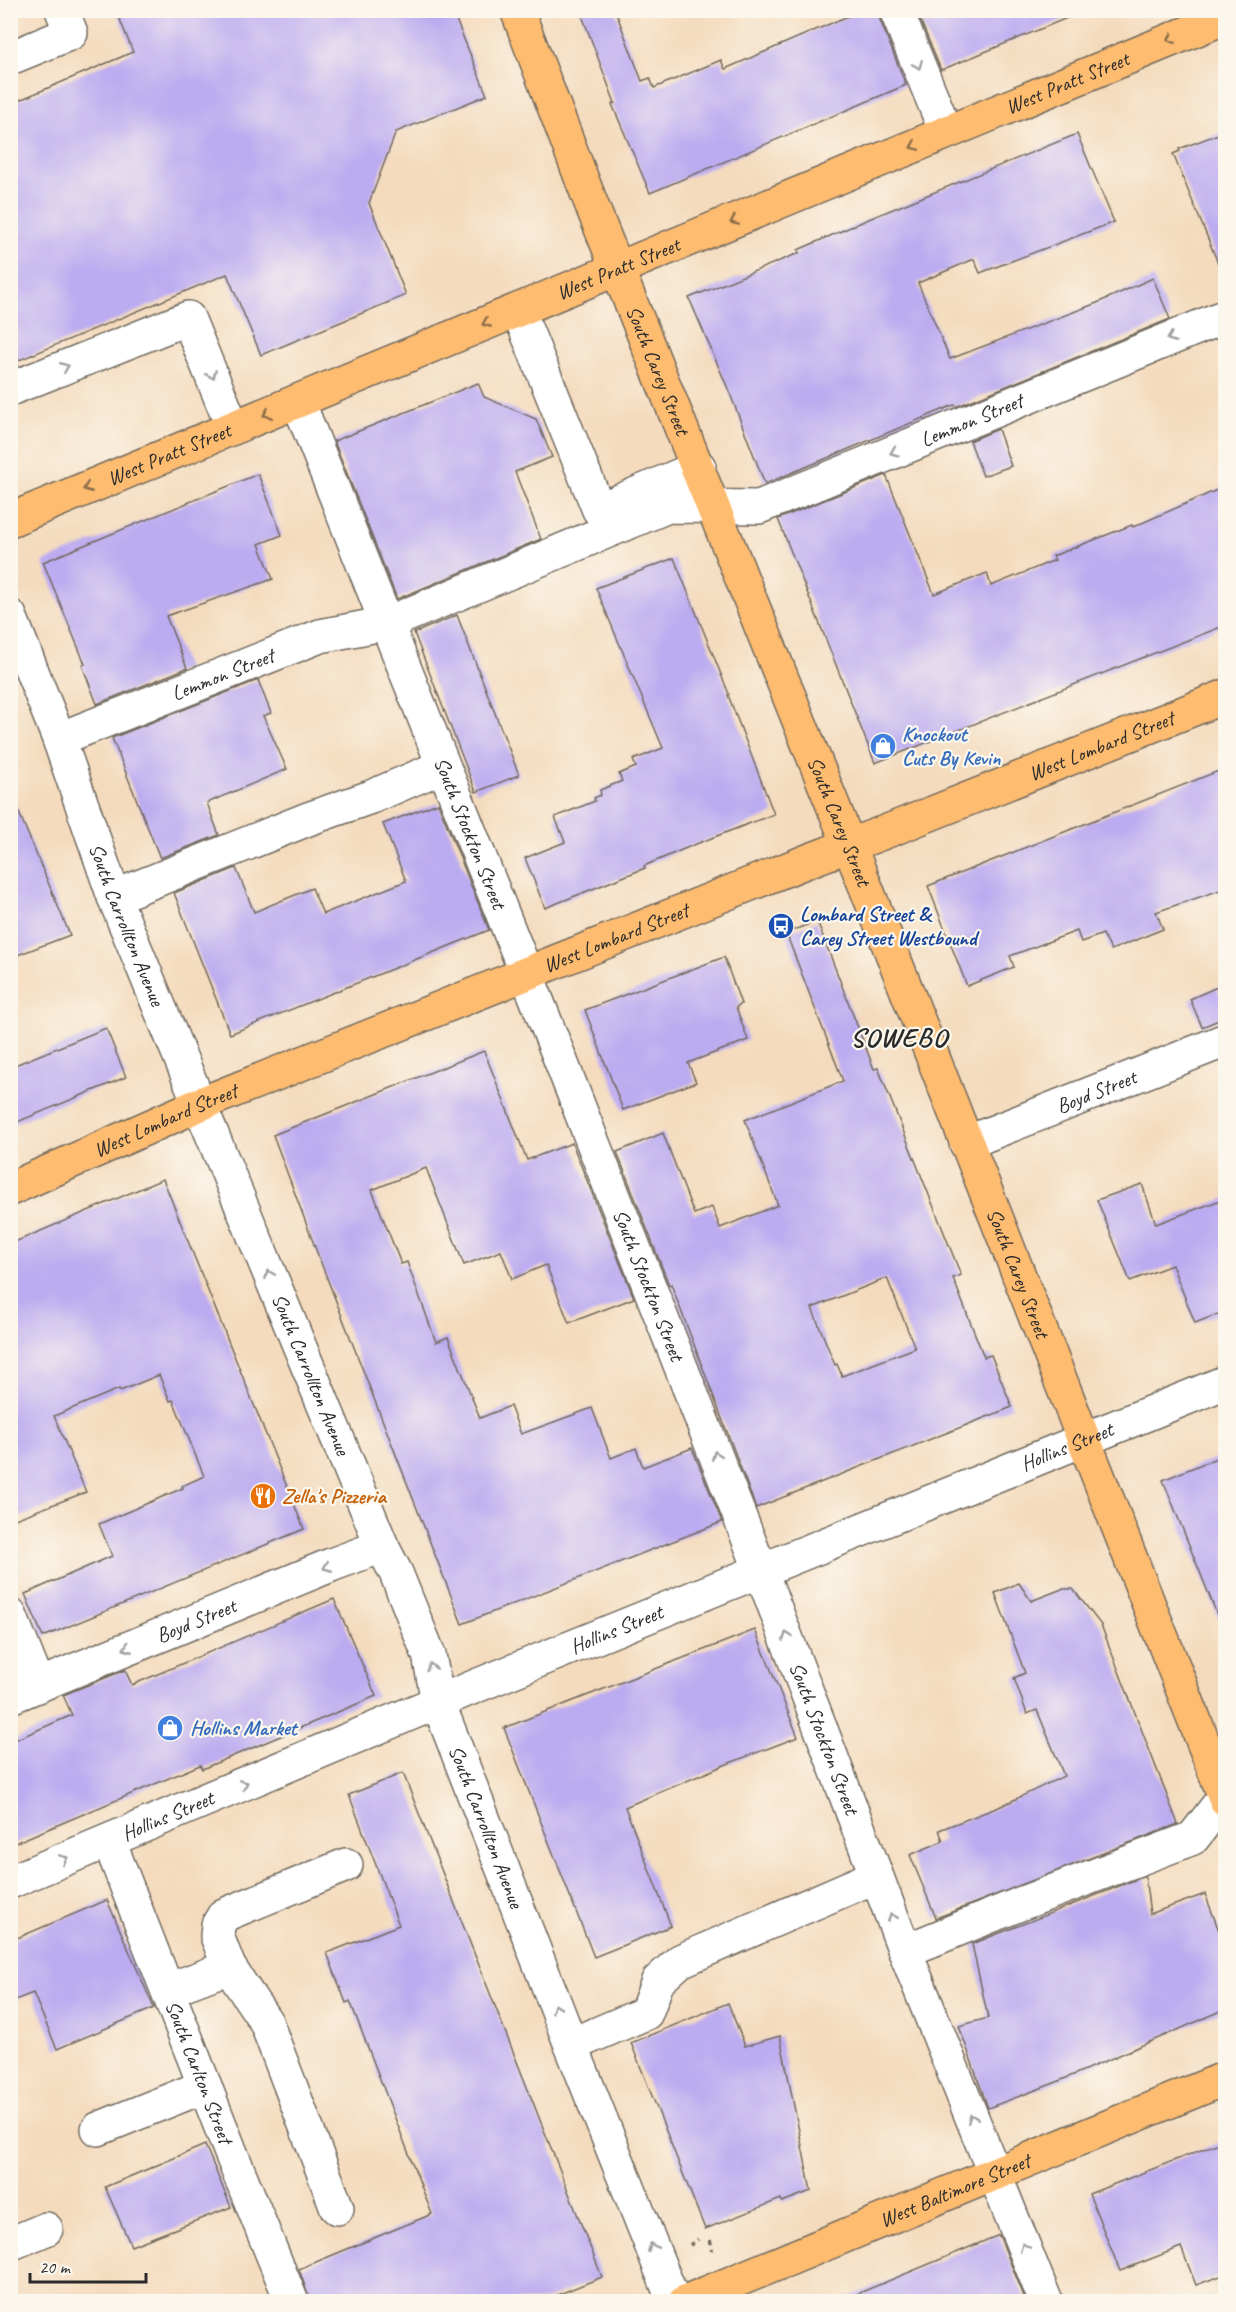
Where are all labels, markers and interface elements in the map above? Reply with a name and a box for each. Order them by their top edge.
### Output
one-way arrow [1167,32,1178,44]
street label: West Pratt Street [1002,45,1135,120]
one-way arrow [911,58,923,69]
one-way arrow [909,139,920,151]
one-way arrow [729,214,740,226]
street label: West Pratt Street [553,231,685,306]
street label: South Carey Street [620,302,696,441]
one-way arrow [482,316,493,328]
one-way arrow [1167,331,1178,343]
one-way arrow [59,362,69,375]
one-way arrow [205,368,217,379]
street label: Lemmon Street [917,386,1029,453]
one-way arrow [263,407,274,419]
street label: West Pratt Street [103,416,236,491]
one-way arrow [889,445,900,457]
one-way arrow [83,481,94,493]
street label: Lemmon Street [168,641,281,706]
street label: West Lombard Street [1025,704,1180,786]
place label: Knockout Cuts By Kevin [902,721,1001,771]
shop icon: Knockout Cuts By Kevin [868,731,898,761]
street label: South Stockton Street [428,753,513,914]
street label: South Carey Street [802,753,878,892]
street label: South Carrollton Avenue [83,840,171,1011]
street label: West Lombard Street [540,896,695,978]
place label: Lombard Street & Carey Street Westbound [800,901,980,952]
bus stop icon: Lombard Street & Carey Street Westbound [766,911,796,941]
district label: SOWEBO [850,1020,950,1054]
street label: Boyd Street [1052,1063,1142,1119]
street label: West Lombard Street [90,1077,244,1163]
street label: South Stockton Street [607,1205,691,1366]
street label: South Carey Street [981,1205,1056,1344]
one-way arrow [264,1269,276,1280]
street label: South Carrollton Avenue [266,1290,356,1460]
street label: Hollins Street [1017,1415,1119,1477]
one-way arrow [711,1450,723,1461]
restaurant icon: Zella's Pizzeria [248,1481,278,1511]
place label: Zella's Pizzeria [282,1483,387,1509]
one-way arrow [323,1560,334,1572]
street label: Boyd Street [152,1592,242,1649]
street label: Hollins Street [566,1598,668,1659]
one-way arrow [781,1632,794,1642]
one-way arrow [123,1641,134,1653]
street label: South Stockton Street [784,1658,866,1820]
one-way arrow [425,1663,438,1673]
shop icon: Hollins Market [155,1713,185,1743]
place label: Hollins Market [190,1715,299,1741]
street label: South Carrollton Avenue [443,1741,530,1913]
one-way arrow [238,1779,249,1791]
street label: Hollins Street [118,1784,219,1847]
one-way arrow [58,1855,69,1867]
one-way arrow [887,1912,899,1923]
street label: South Carlton Street [160,1997,240,2150]
one-way arrow [551,2003,563,2014]
one-way arrow [967,2113,979,2124]
street label: West Baltimore Street [876,2146,1037,2233]
one-way arrow [647,2242,659,2253]
one-way arrow [1019,2242,1031,2253]
scale bar [30,2246,146,2284]
text: 20 m [39,2256,72,2278]

